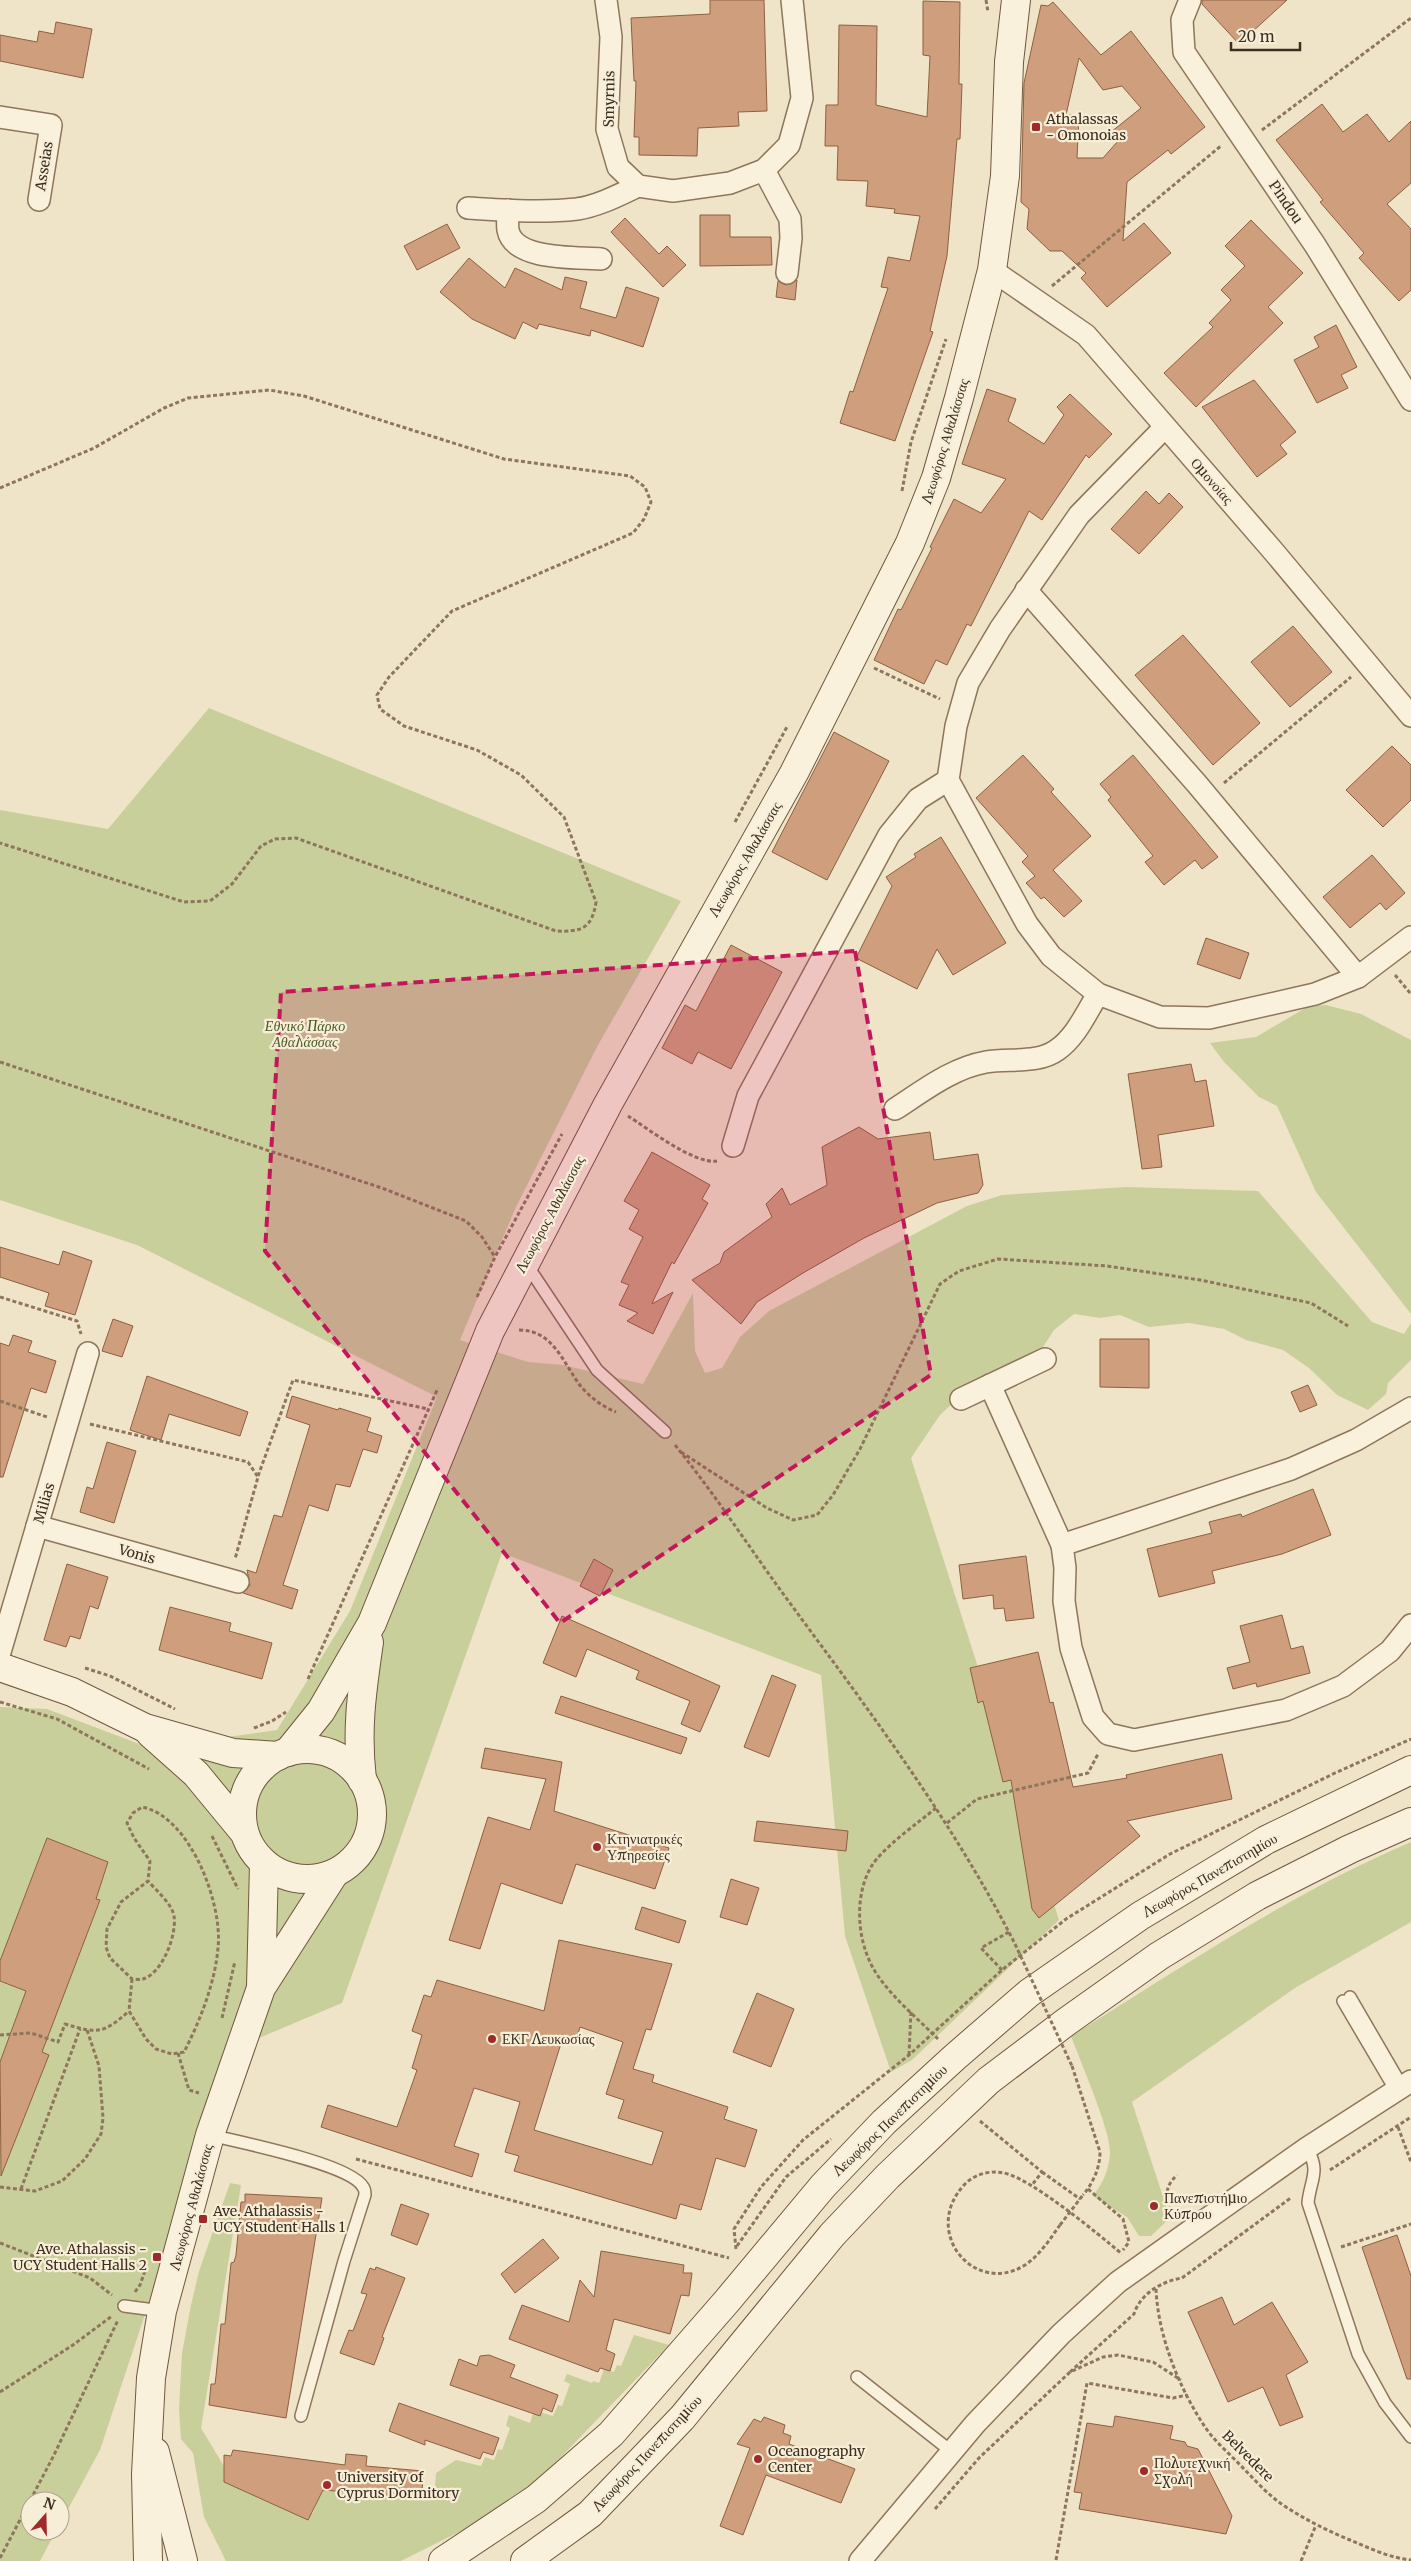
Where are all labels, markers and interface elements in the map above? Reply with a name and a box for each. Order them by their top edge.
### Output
scale bar [1231,20,1300,52]
text: 20 m [1238,27,1275,46]
street label: Smyrnis [600,70,618,128]
place label: Athalassas - Omonoias [1045,110,1126,144]
marker: Athalassas - Omonoias [1030,121,1042,133]
street label: Asseias [31,140,57,193]
street label: Pindou [1265,177,1307,227]
street label: Λεωφόρος Αθαλάσσας [917,376,973,507]
street label: Ομονοίας [1187,454,1237,508]
street label: Λεωφόρος Αθαλάσσας [704,798,786,921]
park label: Εθνικό Πάρκο Αθαλάσσας [264,1017,345,1051]
street label: Λεωφόρος Αθαλάσσας [511,1152,589,1276]
street label: Milias [30,1480,58,1525]
street label: Vonis [116,1540,158,1568]
street label: Λεωφόρος Πανεπιστημίου [1139,1829,1281,1921]
place label: Κτηνιατρικές Υπηρεσίες [607,1830,683,1864]
marker: Κτηνιατρικές Υπηρεσίες [591,1841,603,1853]
place label: ΕΚΓ Λευκωσίας [502,2030,595,2048]
marker: ΕΚΓ Λευκωσίας [486,2033,498,2045]
street label: Λεωφόρος Πανεπιστημίου [828,2061,951,2180]
street label: Λεωφόρος Αθαλάσσας [165,2141,217,2273]
place label: Πανεπιστήμιο Κύπρου [1164,2189,1247,2223]
marker: Πανεπιστήμιο Κύπρου [1148,2200,1160,2212]
place label: Ave. Athalassis - UCY Student Halls 1 [212,2202,345,2236]
marker: Ave. Athalassis - UCY Student Halls 1 [197,2213,209,2225]
place label: Ave. Athalassis - UCY Student Halls 2 [13,2240,147,2274]
marker: Ave. Athalassis - UCY Student Halls 2 [151,2251,163,2263]
street label: Λεωφόρος Πανεπιστημίου [588,2391,706,2516]
street label: Belvedere [1218,2426,1278,2486]
place label: Oceanography Center [768,2442,866,2476]
marker: Oceanography Center [752,2453,764,2465]
place label: Πολυτεχνική Σχολή [1154,2454,1230,2488]
marker: Πολυτεχνική Σχολή [1138,2465,1150,2477]
place label: University of Cyprus Dormitory [337,2468,460,2502]
marker: University of Cyprus Dormitory [321,2479,333,2491]
north arrow [20,2491,70,2541]
text: N [41,2493,58,2514]

